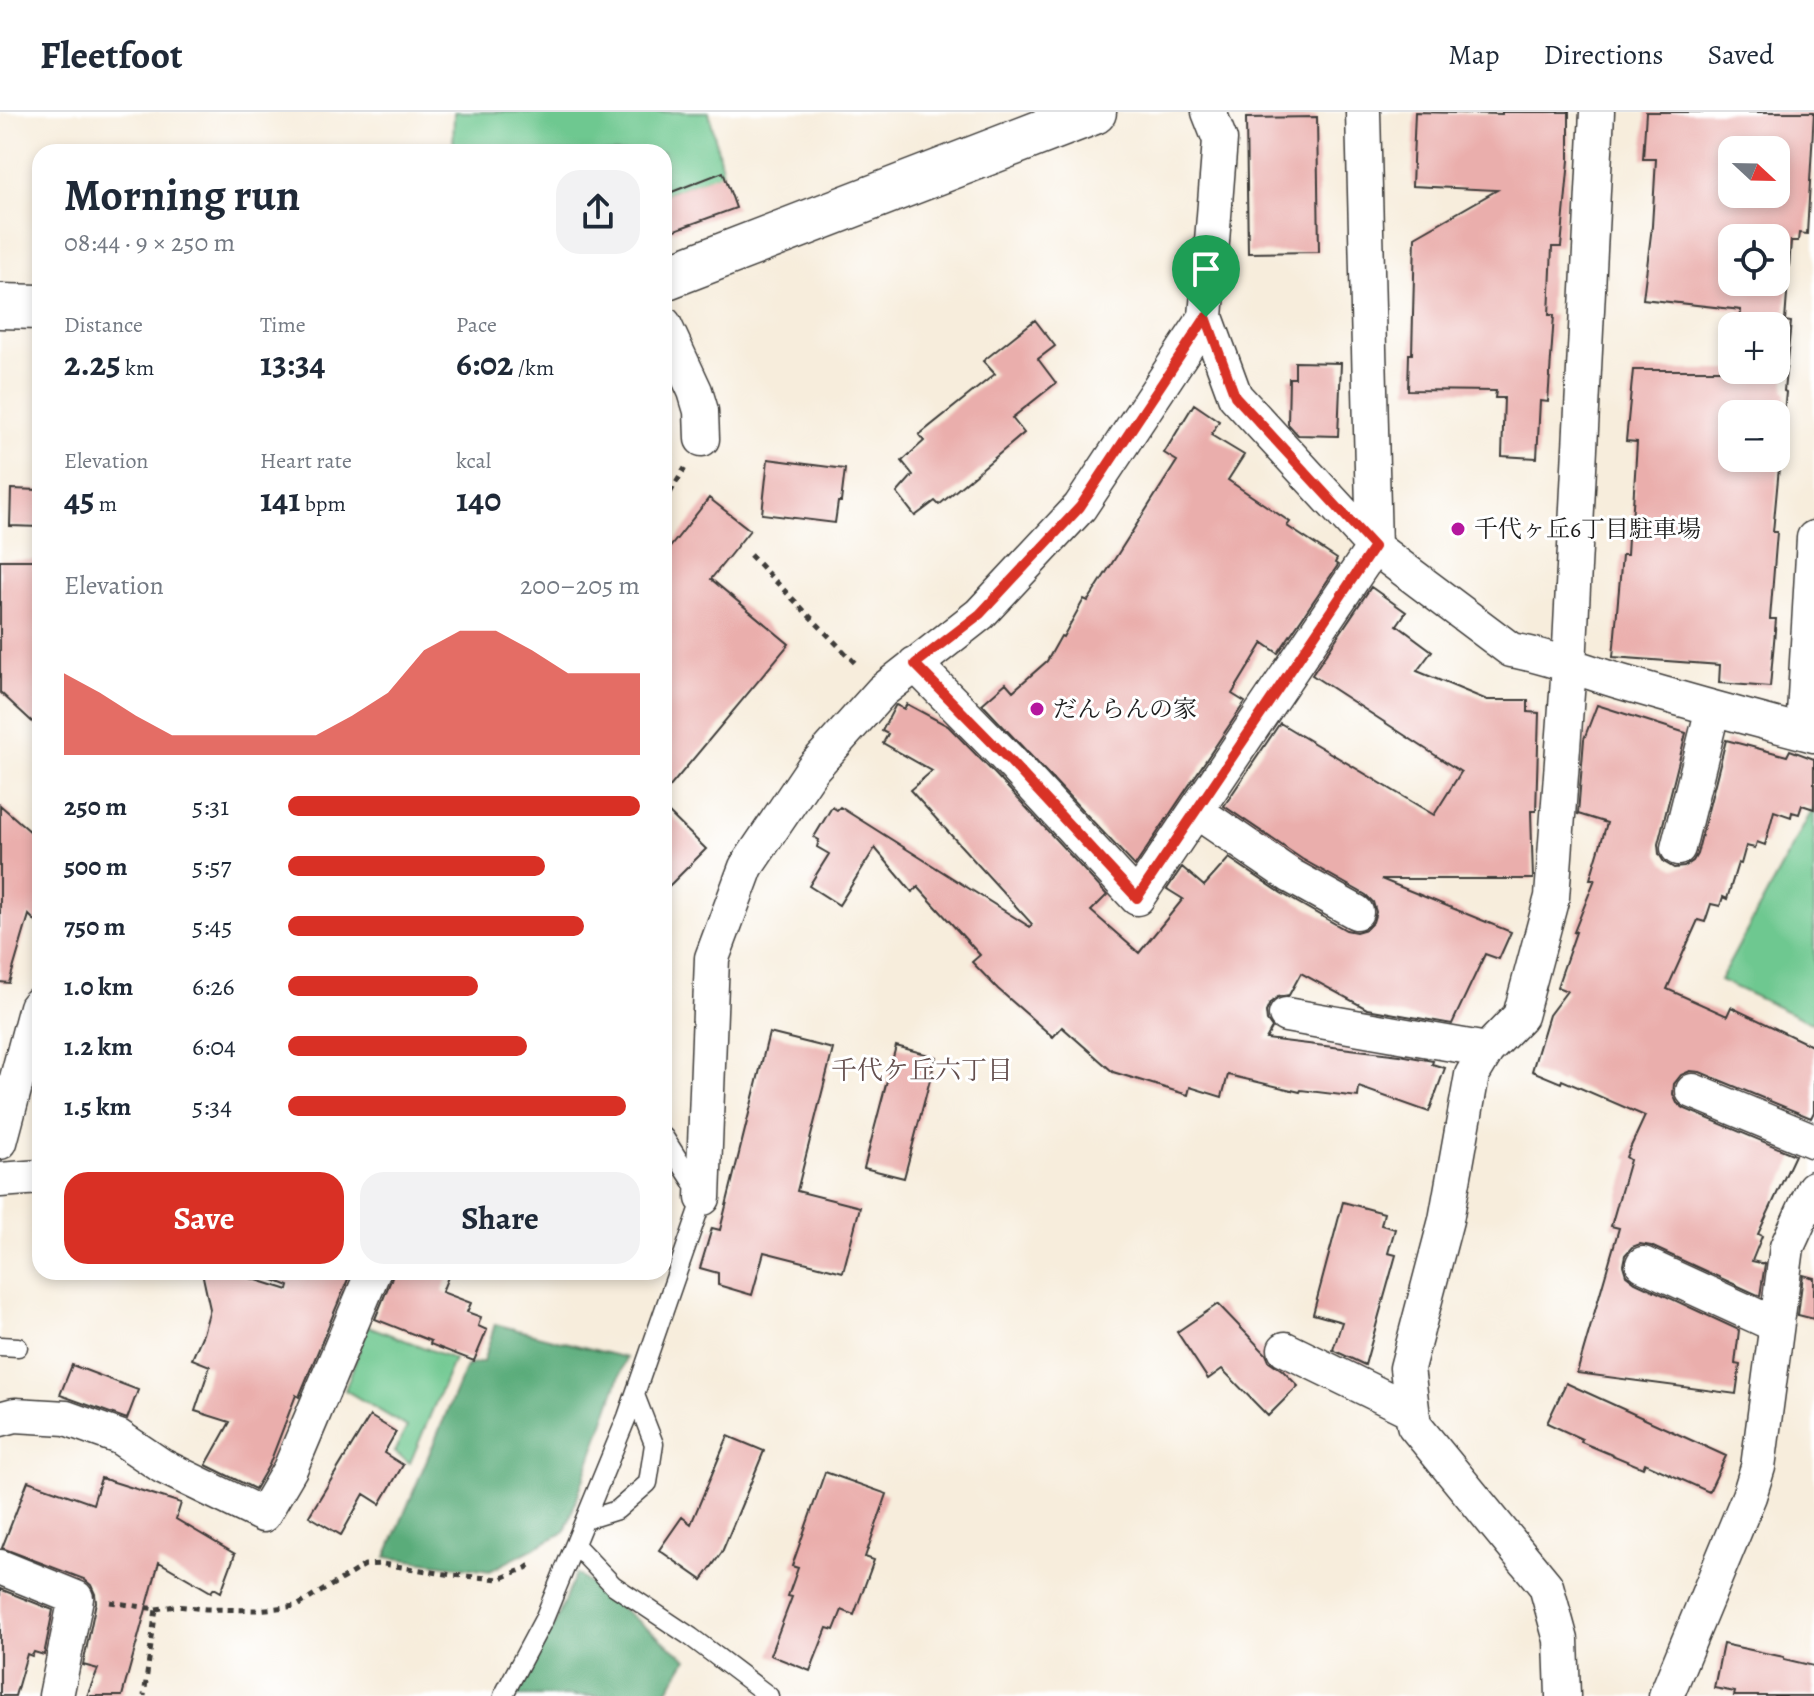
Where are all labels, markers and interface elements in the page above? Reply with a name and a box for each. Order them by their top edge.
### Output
text: Fleetfoot [40,29,183,81]
text: Map [1448,36,1499,74]
text: Directions [1543,36,1664,74]
text: Saved [1708,36,1774,74]
north arrow [1718,136,1790,208]
map controls [1718,136,1790,472]
text: Morning run [64,165,300,225]
button: share [556,170,640,254]
button: locate [1718,224,1790,296]
text: 08:44 · 9 × 250 m [64,225,235,260]
pin [1172,235,1240,317]
icon: arrive [1184,247,1228,291]
text: Distance [64,310,143,340]
text: Time [260,310,306,340]
text: Pace [456,310,497,340]
button: + [1718,312,1790,384]
text: 2.25 [64,340,121,387]
text: 13:34 [260,340,325,387]
text: 6:02 [456,340,514,387]
text: km [121,353,154,383]
text: /km [514,353,554,383]
button: − [1718,400,1790,472]
text: Elevation [64,446,148,476]
text: Heart rate [260,446,352,476]
text: kcal [456,446,491,476]
text: 45 [64,476,95,523]
text: 141 [260,476,300,523]
text: 140 [456,476,501,523]
text: m [95,489,117,519]
text: bpm [300,489,346,519]
place label: 千代ヶ丘6丁目駐車場 [1474,513,1701,545]
marker: 千代ヶ丘6丁目駐車場 [1449,520,1467,538]
text: Elevation [64,568,164,603]
text: 200–205 m [520,568,640,603]
place label: だんらんの家 [1053,693,1197,725]
marker: だんらんの家 [1028,700,1046,718]
text: 250 m [64,789,127,824]
text: 5:31 [192,789,229,824]
text: 500 m [64,849,128,884]
text: 5:57 [192,849,231,884]
text: 750 m [64,909,126,944]
text: 5:45 [192,909,232,944]
text: 1.0 km [64,969,133,1004]
text: 6:26 [192,969,235,1004]
text: 1.2 km [64,1029,133,1064]
text: 6:04 [192,1029,236,1064]
district label: 千代ケ丘六丁目 [831,1053,1013,1088]
text: 1.5 km [64,1089,131,1124]
text: 5:34 [192,1089,232,1124]
button: Save [64,1172,344,1264]
button: Share [360,1172,640,1264]

